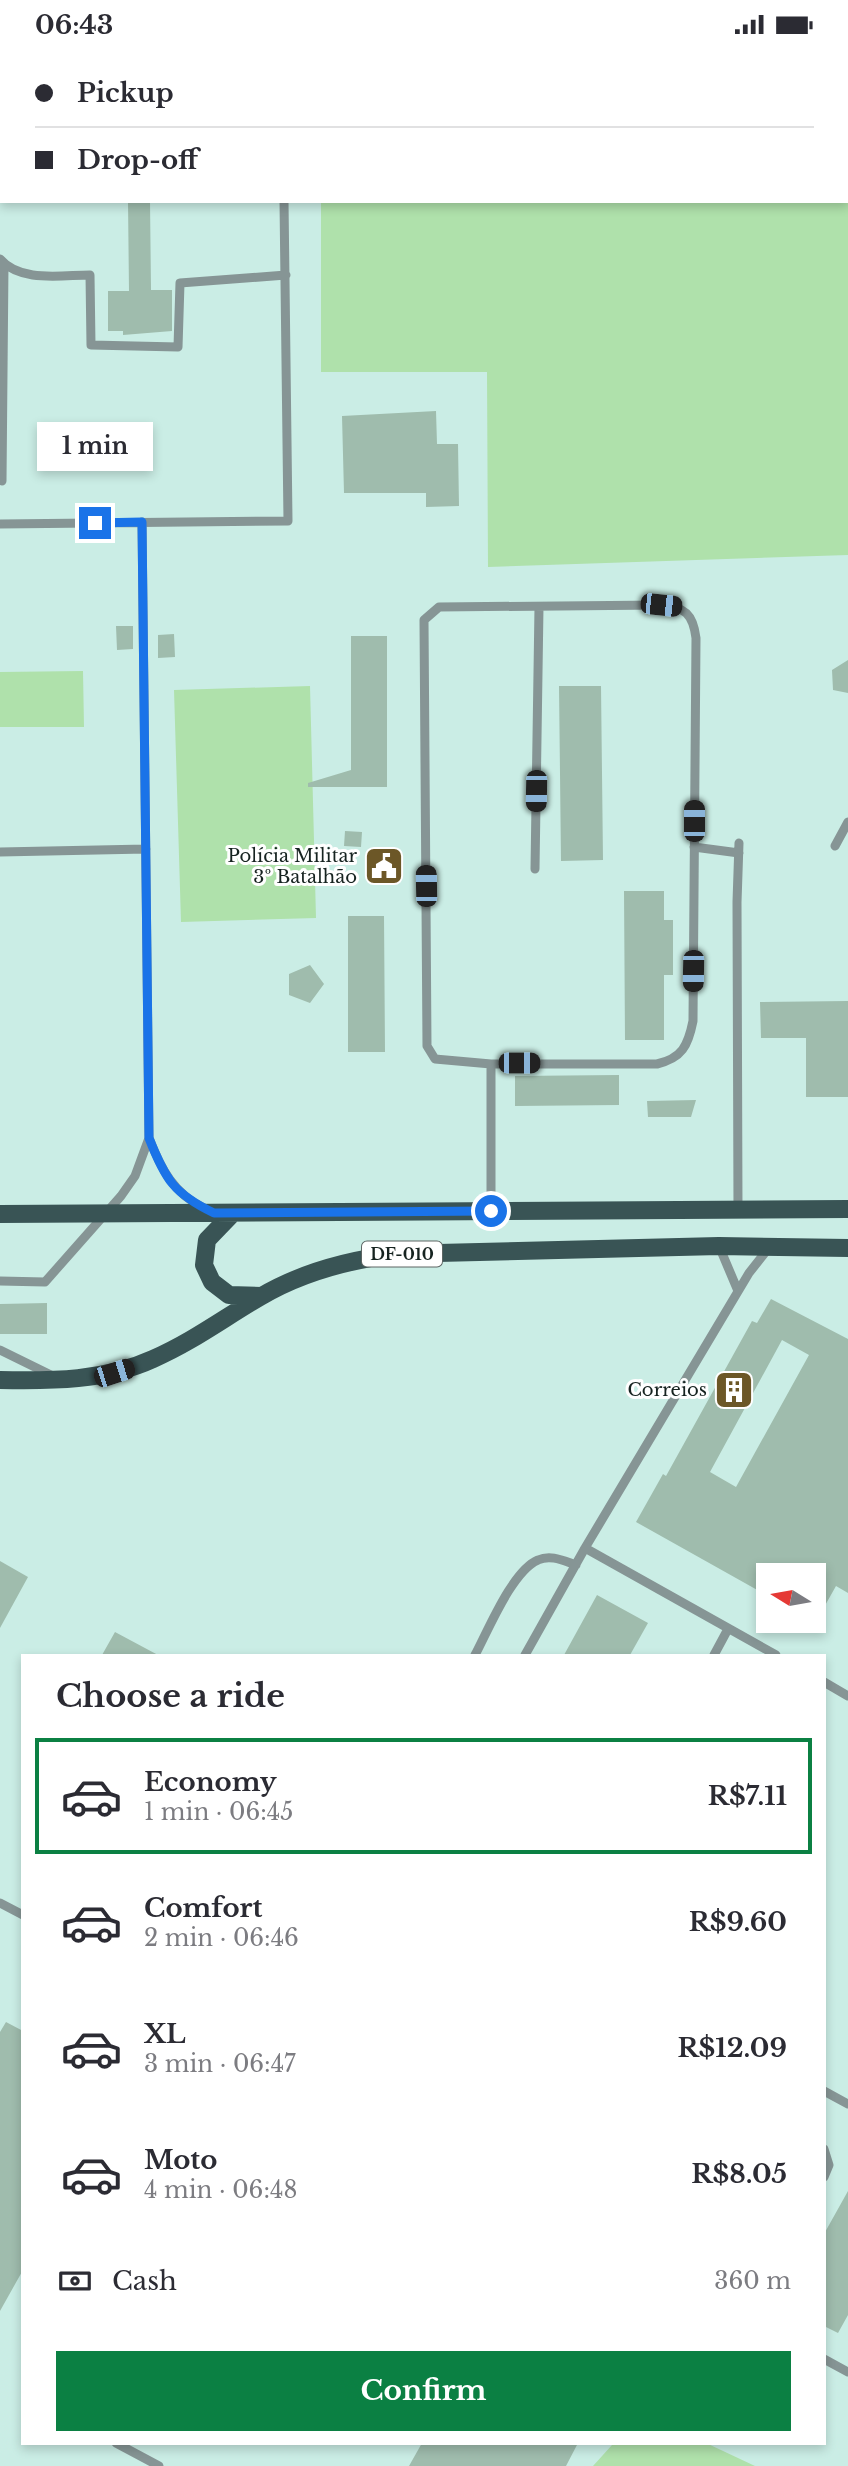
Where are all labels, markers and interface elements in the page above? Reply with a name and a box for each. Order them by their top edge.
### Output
text: 06:43 [35,9,113,41]
text: Pickup [77,77,174,109]
text: Drop-off [77,144,198,176]
callout: 1 min [37,421,153,470]
text: 1 min [62,432,128,460]
route end [79,507,111,539]
car [640,592,683,618]
car [526,770,547,812]
car [684,800,705,842]
place label: Polícia Militar 3º Batalhão [228,845,357,888]
public building icon: Polícia Militar 3º Batalhão [363,845,405,887]
car [416,865,437,907]
car [683,950,704,992]
car [499,1053,541,1074]
route start [475,1195,507,1227]
road number: DF-010 [362,1241,442,1267]
car [91,1357,138,1389]
building icon: Correios [713,1369,755,1411]
place label: Correios [627,1379,707,1401]
north arrow [756,1563,826,1633]
map controls [756,1563,826,1633]
text: Choose a ride [56,1676,285,1716]
icon: car [60,1765,123,1828]
text: Economy [144,1766,277,1798]
text: R$7.11 [708,1780,787,1812]
text: 1 min · 06:45 [144,1798,293,1826]
icon: car [60,1891,123,1954]
text: Comfort [144,1892,262,1924]
text: R$9.60 [689,1906,787,1938]
text: 2 min · 06:46 [144,1924,299,1952]
icon: car [60,2017,123,2080]
text: XL [144,2018,186,2050]
text: R$12.09 [677,2032,787,2064]
text: 3 min · 06:47 [144,2050,296,2078]
icon: car [60,2143,123,2206]
text: Moto [144,2144,217,2176]
text: R$8.05 [691,2158,787,2190]
text: 4 min · 06:48 [144,2176,297,2204]
icon: cash [56,2262,94,2300]
text: Cash [112,2265,177,2297]
text: 360 m [714,2267,791,2295]
button: Confirm [56,2351,791,2431]

